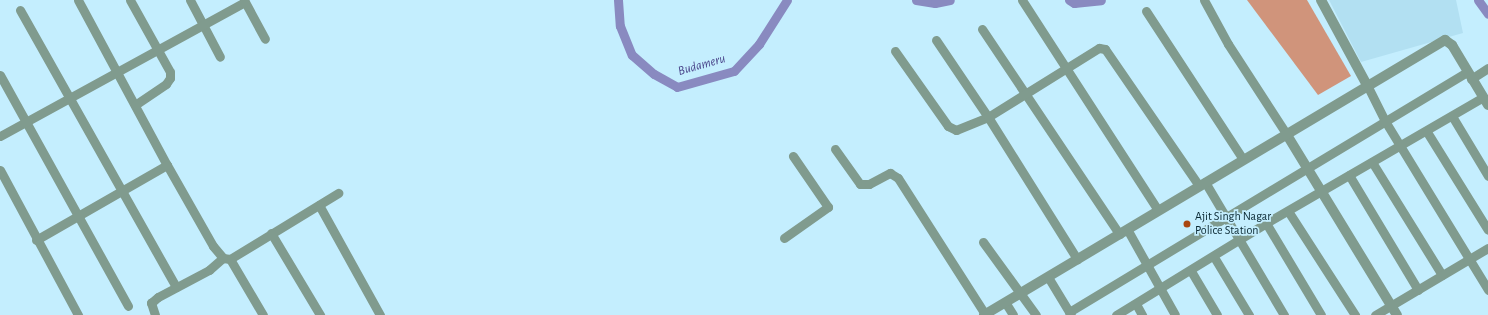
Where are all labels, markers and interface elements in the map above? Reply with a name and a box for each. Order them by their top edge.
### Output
water label: Budameru [676,52,728,80]
place label: Ajit Singh Nagar Police Station [1195,210,1271,238]
marker: Ajit Singh Nagar Police Station [1182,219,1192,229]

